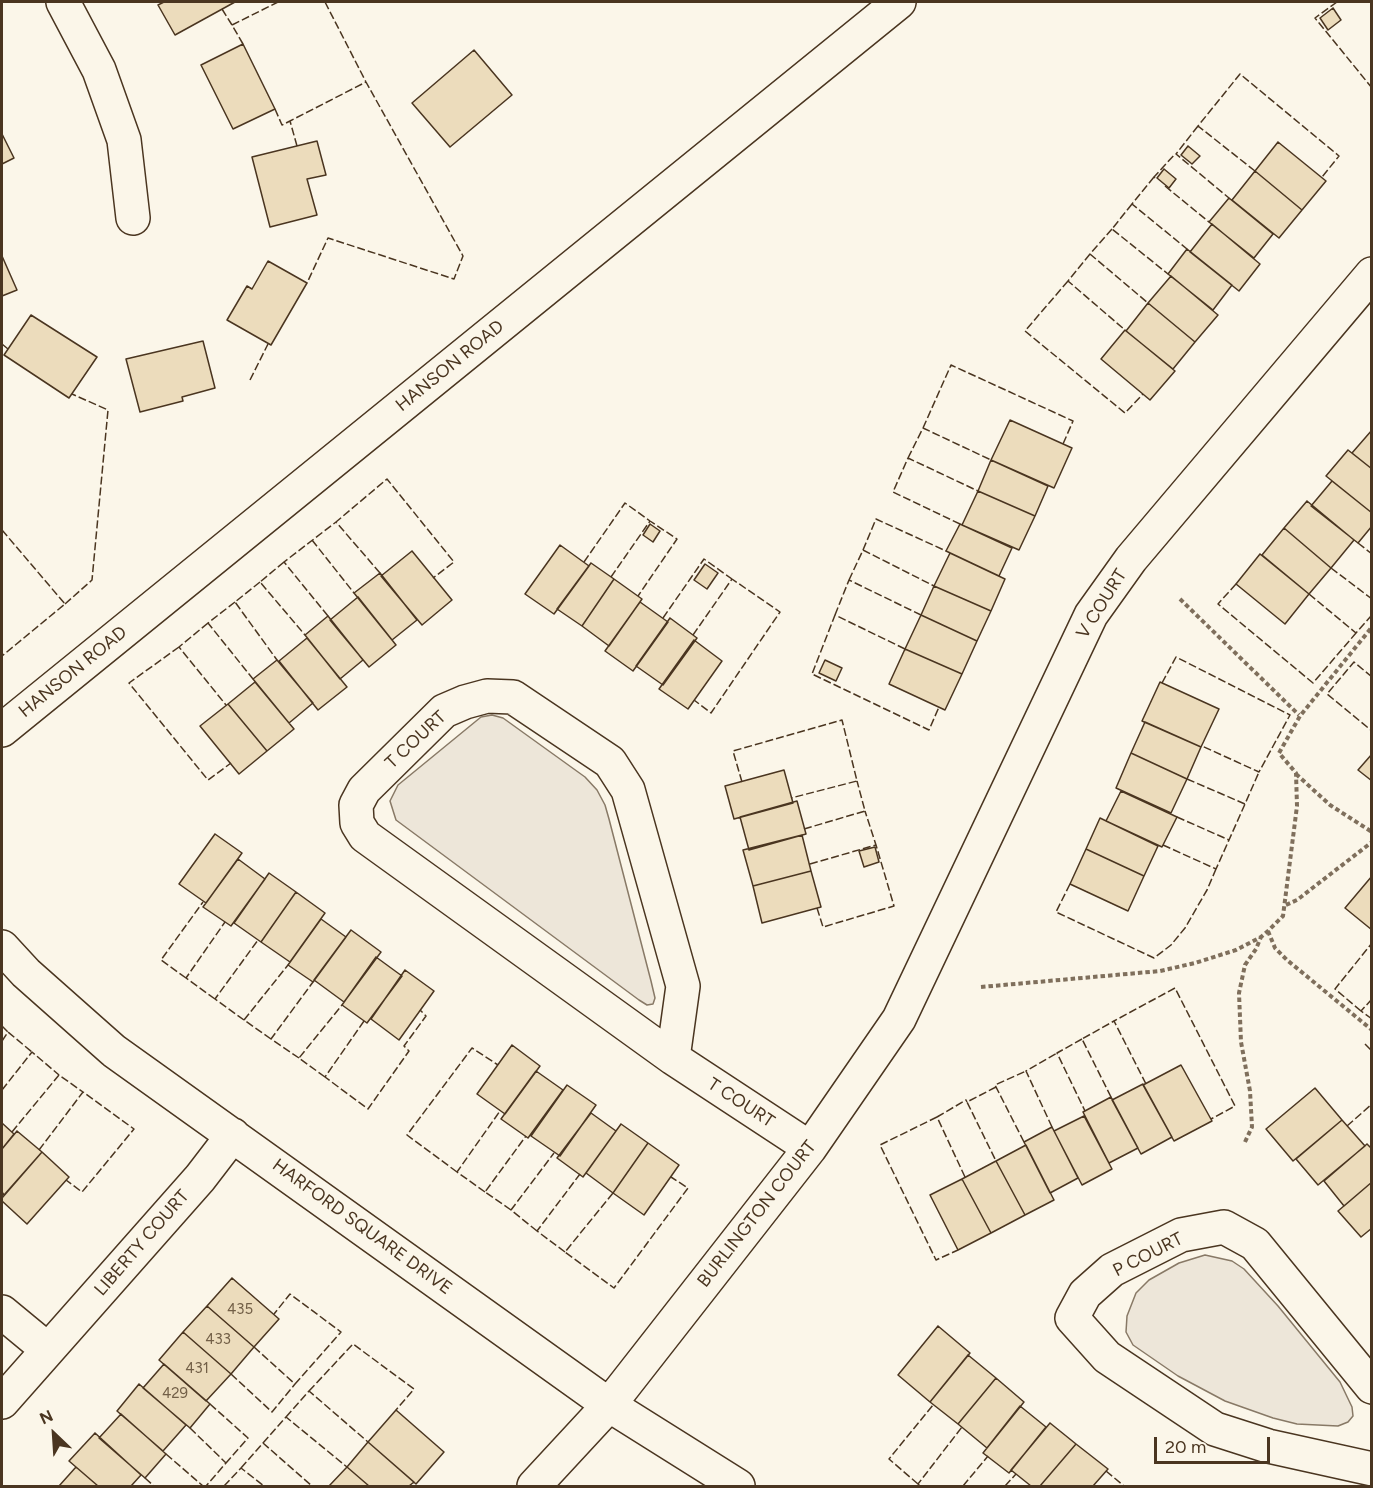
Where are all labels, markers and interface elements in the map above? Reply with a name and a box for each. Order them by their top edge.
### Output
street label: HANSON ROAD [392,316,508,416]
street label: V COURT [1072,565,1132,643]
street label: HANSON ROAD [15,622,131,722]
street label: T COURT [381,706,451,774]
street label: T COURT [704,1073,778,1133]
street label: BURLINGTON COURT [693,1136,821,1292]
street label: HARFORD SQUARE DRIVE [268,1155,456,1299]
street label: LIBERTY COURT [90,1186,194,1300]
street label: P COURT [1109,1228,1187,1282]
house number: 435 [227,1301,253,1319]
house number: 433 [205,1331,231,1349]
house number: 431 [185,1360,209,1378]
house number: 429 [162,1385,188,1403]
north arrow [24,1404,84,1464]
text: N [37,1406,56,1428]
scale bar [1157,1425,1272,1463]
text: 20 m [1165,1436,1206,1458]

